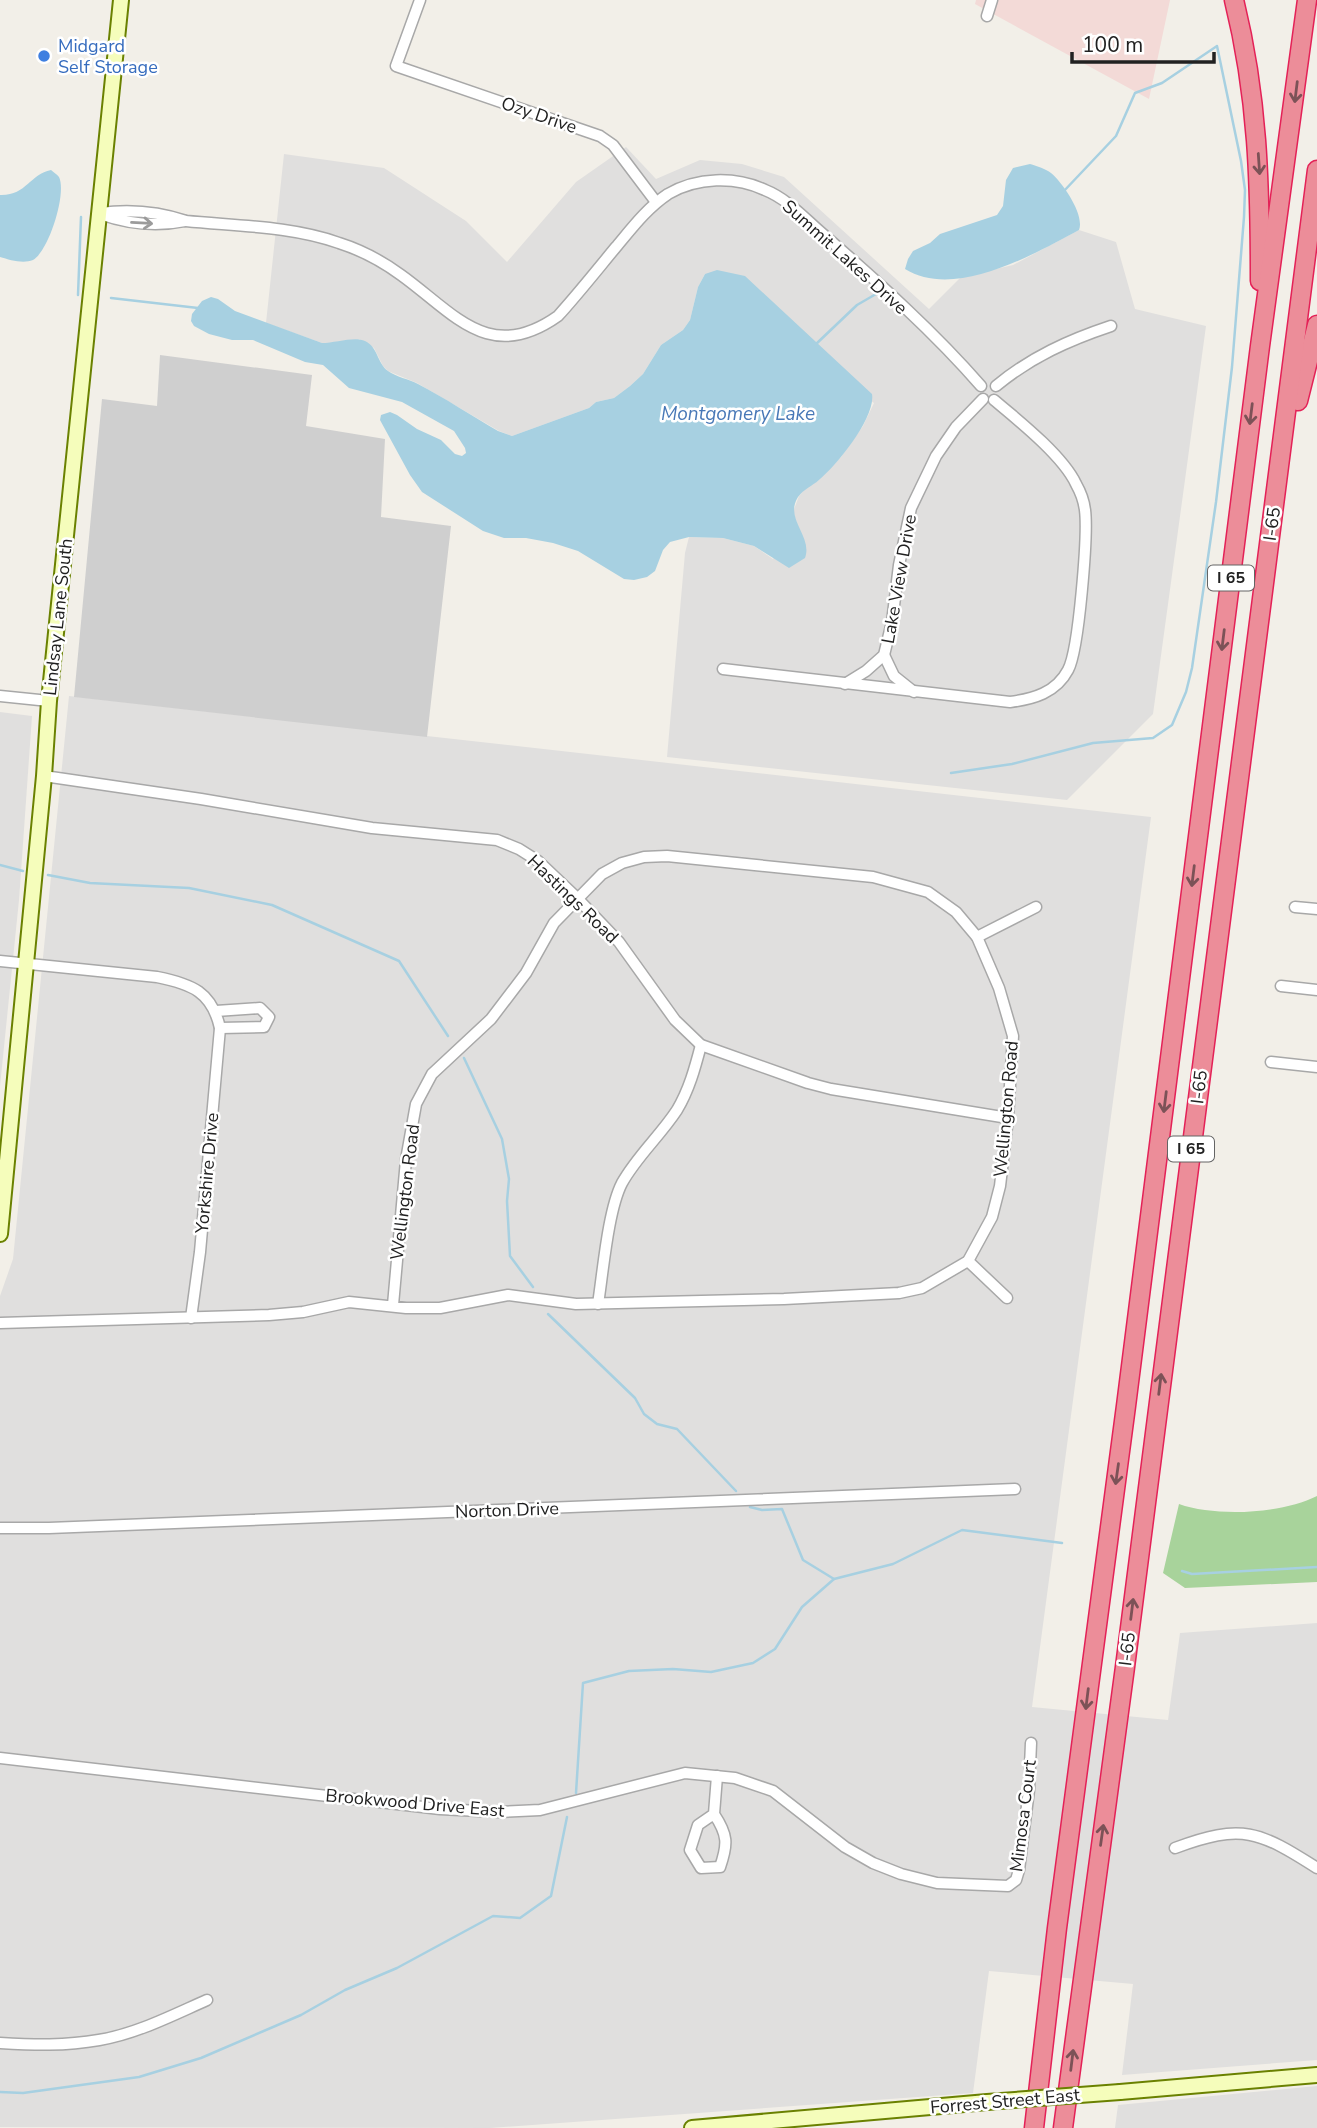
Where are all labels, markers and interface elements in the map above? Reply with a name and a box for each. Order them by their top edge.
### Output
scale bar [1072,21,1214,65]
text: 100 m [1082,31,1143,59]
place label: Midgard Self Storage [58,34,158,79]
marker: Midgard Self Storage [36,48,52,64]
one-way arrow [1289,80,1302,103]
street label: Ozy Drive [498,91,580,139]
one-way arrow [1253,152,1266,175]
street label: Summit Lakes Drive [777,194,913,320]
one-way arrow [131,217,153,230]
water label: Montgomery Lake [661,401,815,427]
one-way arrow [1245,402,1258,425]
street label: I-65 [1258,506,1286,542]
street label: Lake View Drive [876,513,922,645]
street label: Lindsay Lane South [38,537,78,697]
road number: I 65 [1208,566,1254,590]
one-way arrow [1217,628,1230,651]
street label: Hastings Road [522,849,624,949]
one-way arrow [1186,865,1199,887]
street label: Wellington Road [988,1040,1024,1178]
street label: I-65 [1185,1069,1213,1105]
one-way arrow [1158,1090,1171,1113]
street label: Yorkshire Drive [190,1112,224,1235]
street label: Wellington Road [385,1123,425,1261]
road number: I 65 [1168,1136,1214,1162]
one-way arrow [1154,1373,1167,1395]
one-way arrow [1111,1462,1124,1484]
street label: Norton Drive [455,1496,559,1524]
one-way arrow [1126,1598,1139,1621]
street label: I-65 [1113,1631,1141,1667]
one-way arrow [1080,1687,1093,1710]
street label: Mimosa Court [1004,1758,1042,1873]
street label: Brookwood Drive East [325,1783,506,1823]
one-way arrow [1095,1824,1108,1847]
one-way arrow [1066,2049,1079,2072]
street label: Forrest Street East [929,2082,1081,2119]

